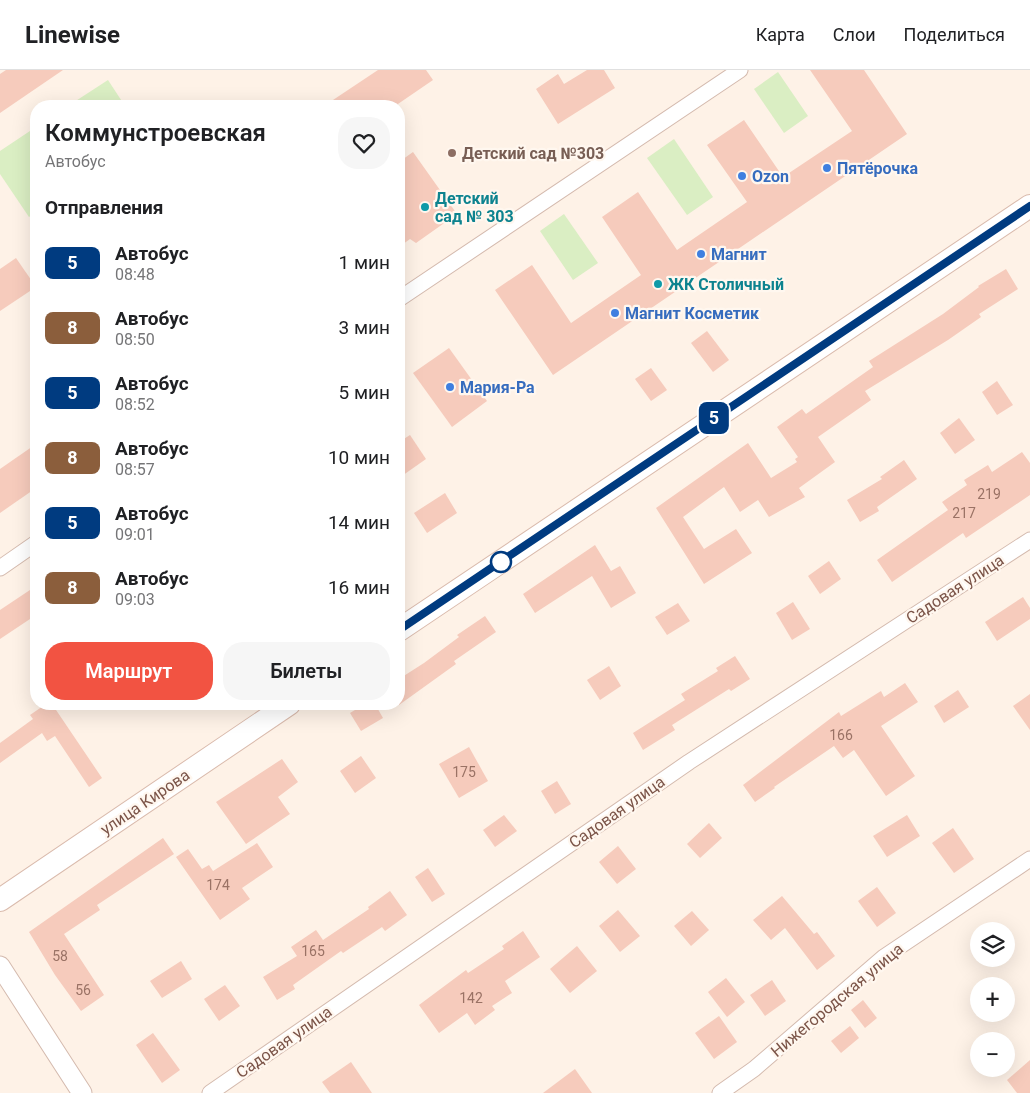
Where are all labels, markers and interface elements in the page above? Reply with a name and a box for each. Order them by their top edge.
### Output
text: Linewise [25,21,120,49]
text: Карта [756,24,805,45]
text: Слои [833,24,876,45]
text: Поделиться [904,24,1005,45]
button: heart [338,117,390,169]
text: Коммунстроевская [45,119,266,147]
place label: Детский сад №303 [462,144,604,163]
marker: Детский сад №303 [446,147,458,159]
text: Автобус [45,152,106,171]
place label: Пятёрочка [837,159,918,178]
marker: Пятёрочка [821,162,833,174]
place label: Ozon [752,167,789,186]
marker: Ozon [736,170,748,182]
place label: Детский сад № 303 [435,189,514,226]
text: Отправления [45,196,163,219]
marker: Детский сад № 303 [419,201,431,213]
text: Автобус [115,242,189,265]
place label: Магнит [711,245,767,264]
marker: Магнит [695,248,707,260]
text: 1 мин [339,251,390,274]
text: 5 [67,252,78,273]
text: 08:48 [115,265,155,284]
place label: ЖК Столичный [668,275,784,294]
marker: ЖК Столичный [652,278,664,290]
place label: Магнит Косметик [625,304,760,323]
text: Автобус [115,307,189,330]
marker: Магнит Косметик [609,307,621,319]
text: 3 мин [339,316,390,339]
text: 8 [67,317,78,338]
text: 08:50 [115,330,155,349]
text: Автобус [115,372,189,395]
place label: Мария-Ра [460,378,535,397]
text: 5 мин [339,381,390,404]
marker: Мария-Ра [444,381,456,393]
text: 5 [67,382,78,403]
text: 08:52 [115,395,155,414]
line badge: 5 [698,402,730,434]
text: 5 [709,407,719,428]
text: Автобус [115,437,189,460]
text: 10 мин [328,446,390,469]
text: 8 [67,447,78,468]
text: 08:57 [115,460,155,479]
house number: 219 [977,486,1001,502]
text: Автобус [115,502,189,525]
house number: 217 [952,505,976,521]
text: 14 мин [328,511,390,534]
text: 5 [67,512,78,533]
text: 09:01 [115,525,155,544]
street label: Садовая улица [903,550,1007,628]
unlabelled marker [490,551,512,573]
text: Автобус [115,567,189,590]
text: 16 мин [328,576,390,599]
text: 8 [67,577,78,598]
text: 09:03 [115,590,155,609]
button: Маршрут [45,642,213,700]
button: Билеты [223,642,390,700]
house number: 166 [829,727,853,743]
house number: 175 [452,764,476,780]
street label: улица Кирова [97,765,193,839]
street label: Садовая улица [566,772,668,852]
house number: 174 [206,877,230,893]
map controls [970,922,1015,1077]
button: layers [970,922,1015,967]
street label: Нижегородская улица [767,939,907,1061]
house number: 165 [301,943,325,959]
house number: 58 [52,948,68,964]
button: + [970,977,1015,1022]
house number: 56 [75,982,91,998]
house number: 142 [459,990,483,1006]
street label: Садовая улица [233,1002,335,1082]
button: − [970,1032,1015,1077]

